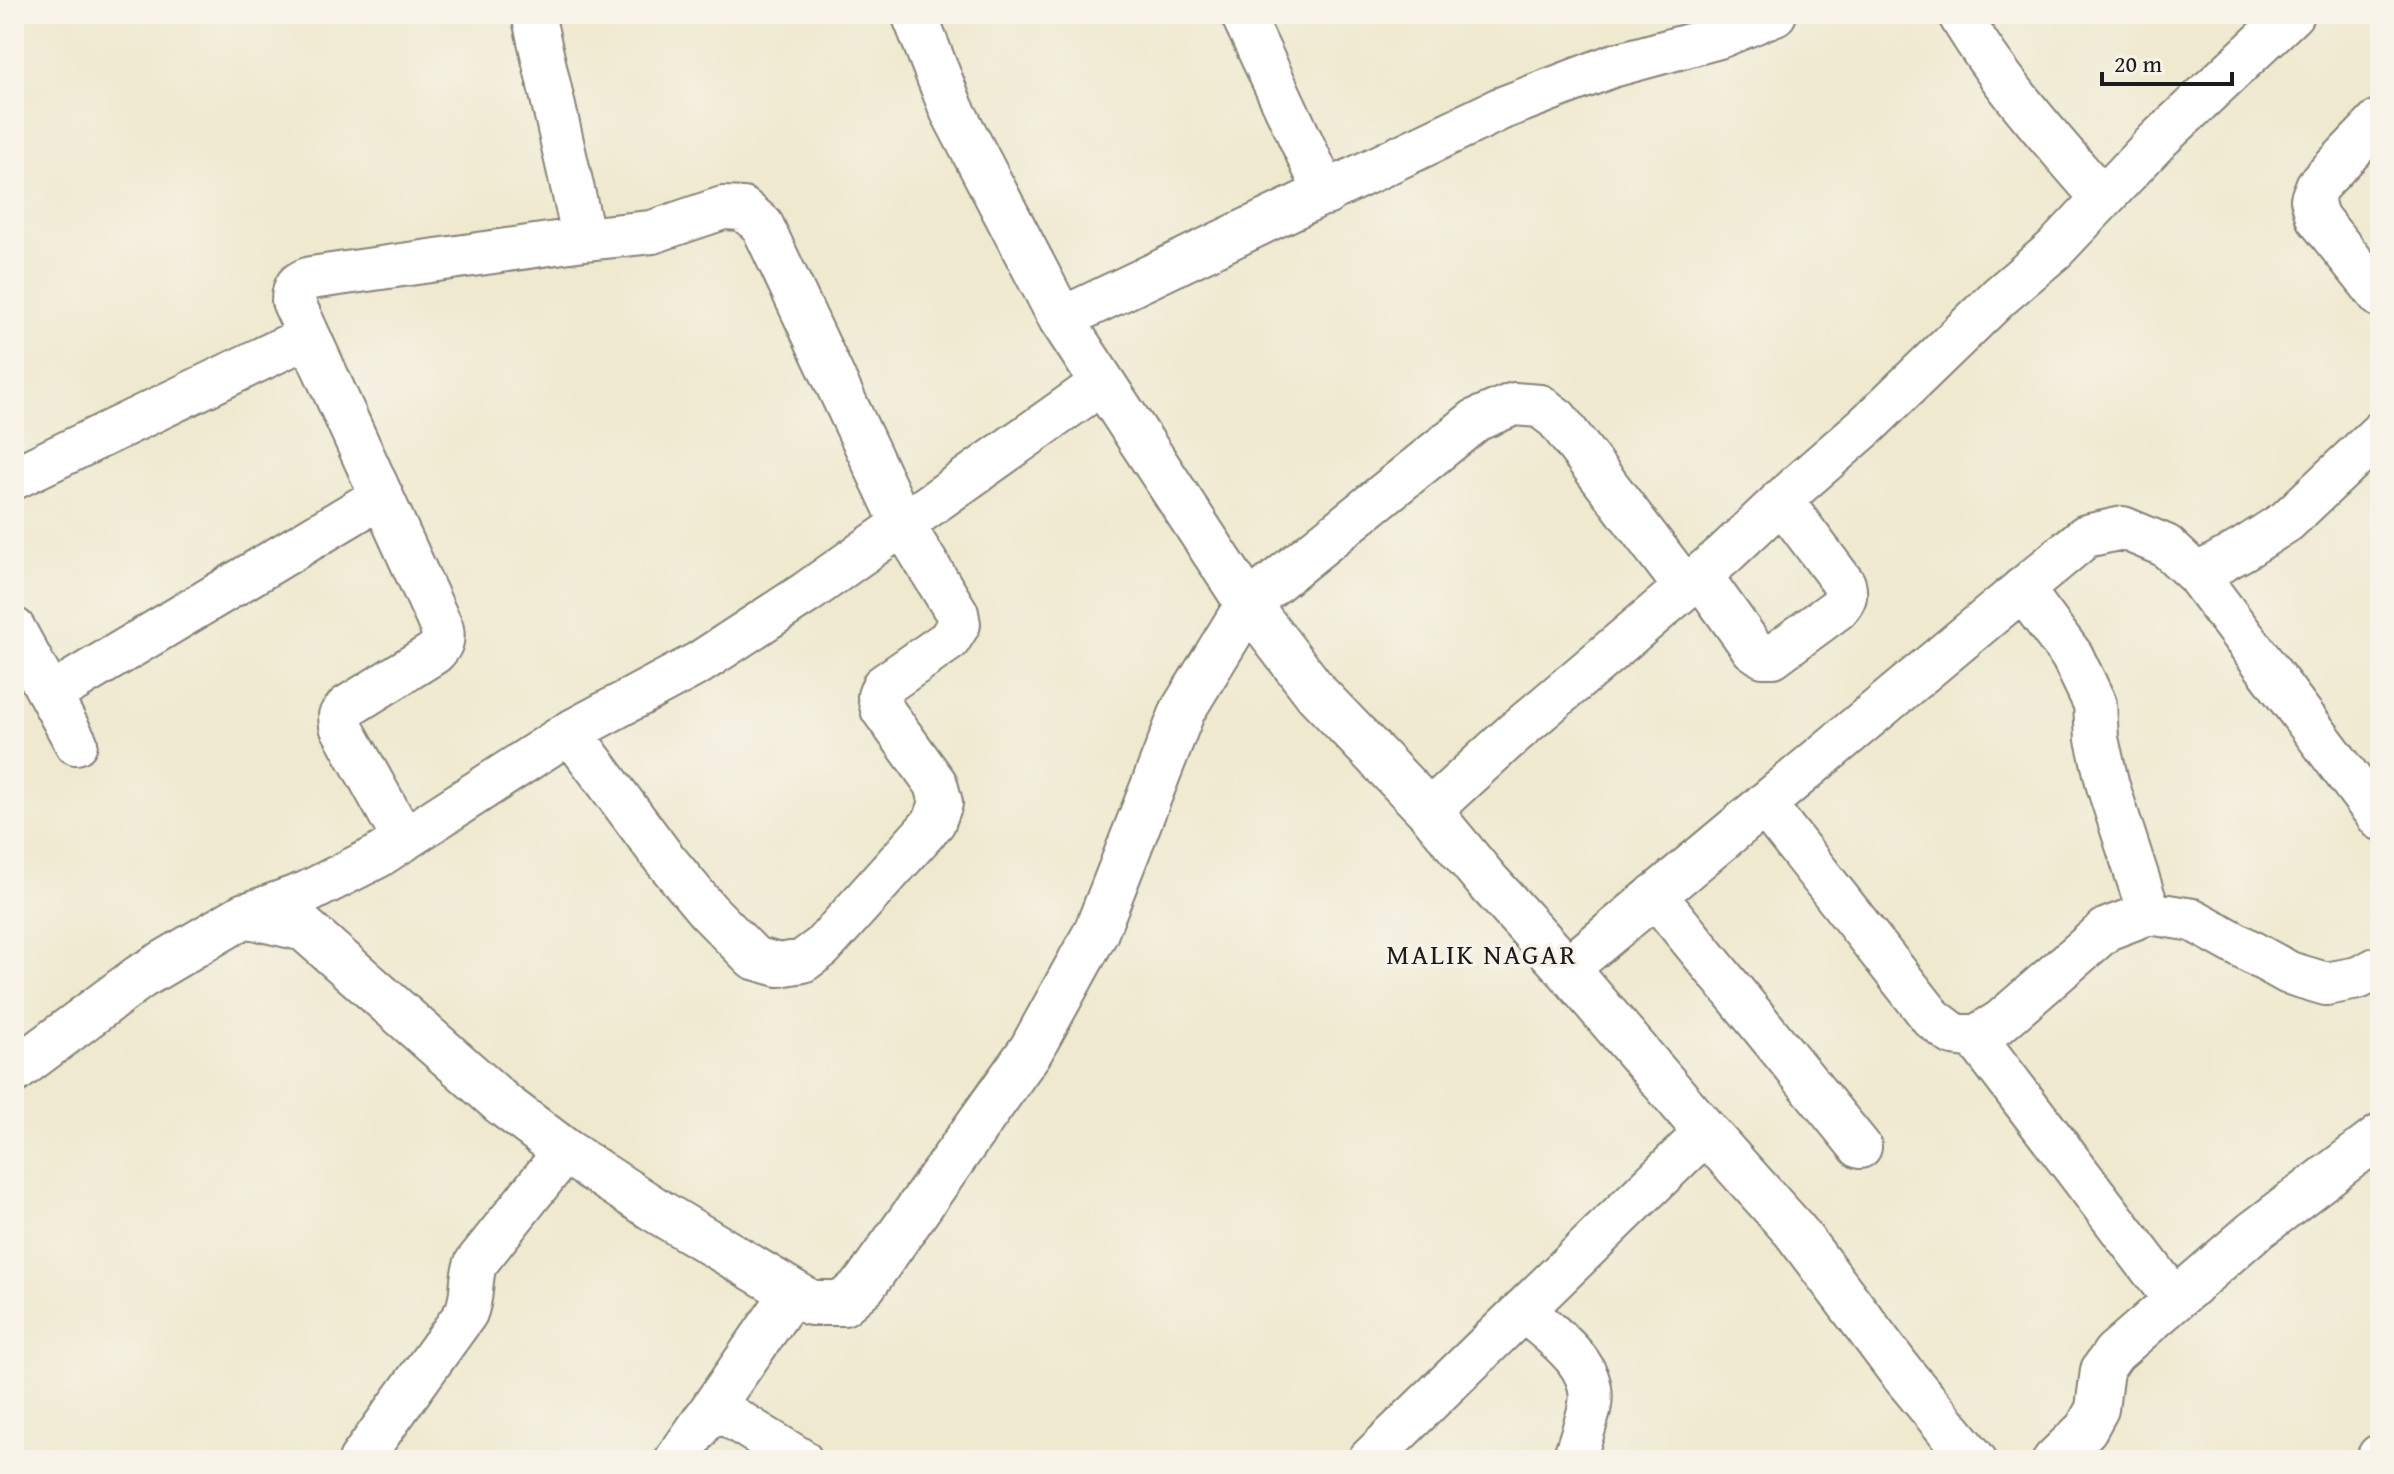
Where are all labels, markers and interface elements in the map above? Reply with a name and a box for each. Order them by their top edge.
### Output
scale bar [2102,36,2232,86]
text: 20 m [2114,46,2162,81]
district label: MALIK NAGAR [1386,933,1578,974]

